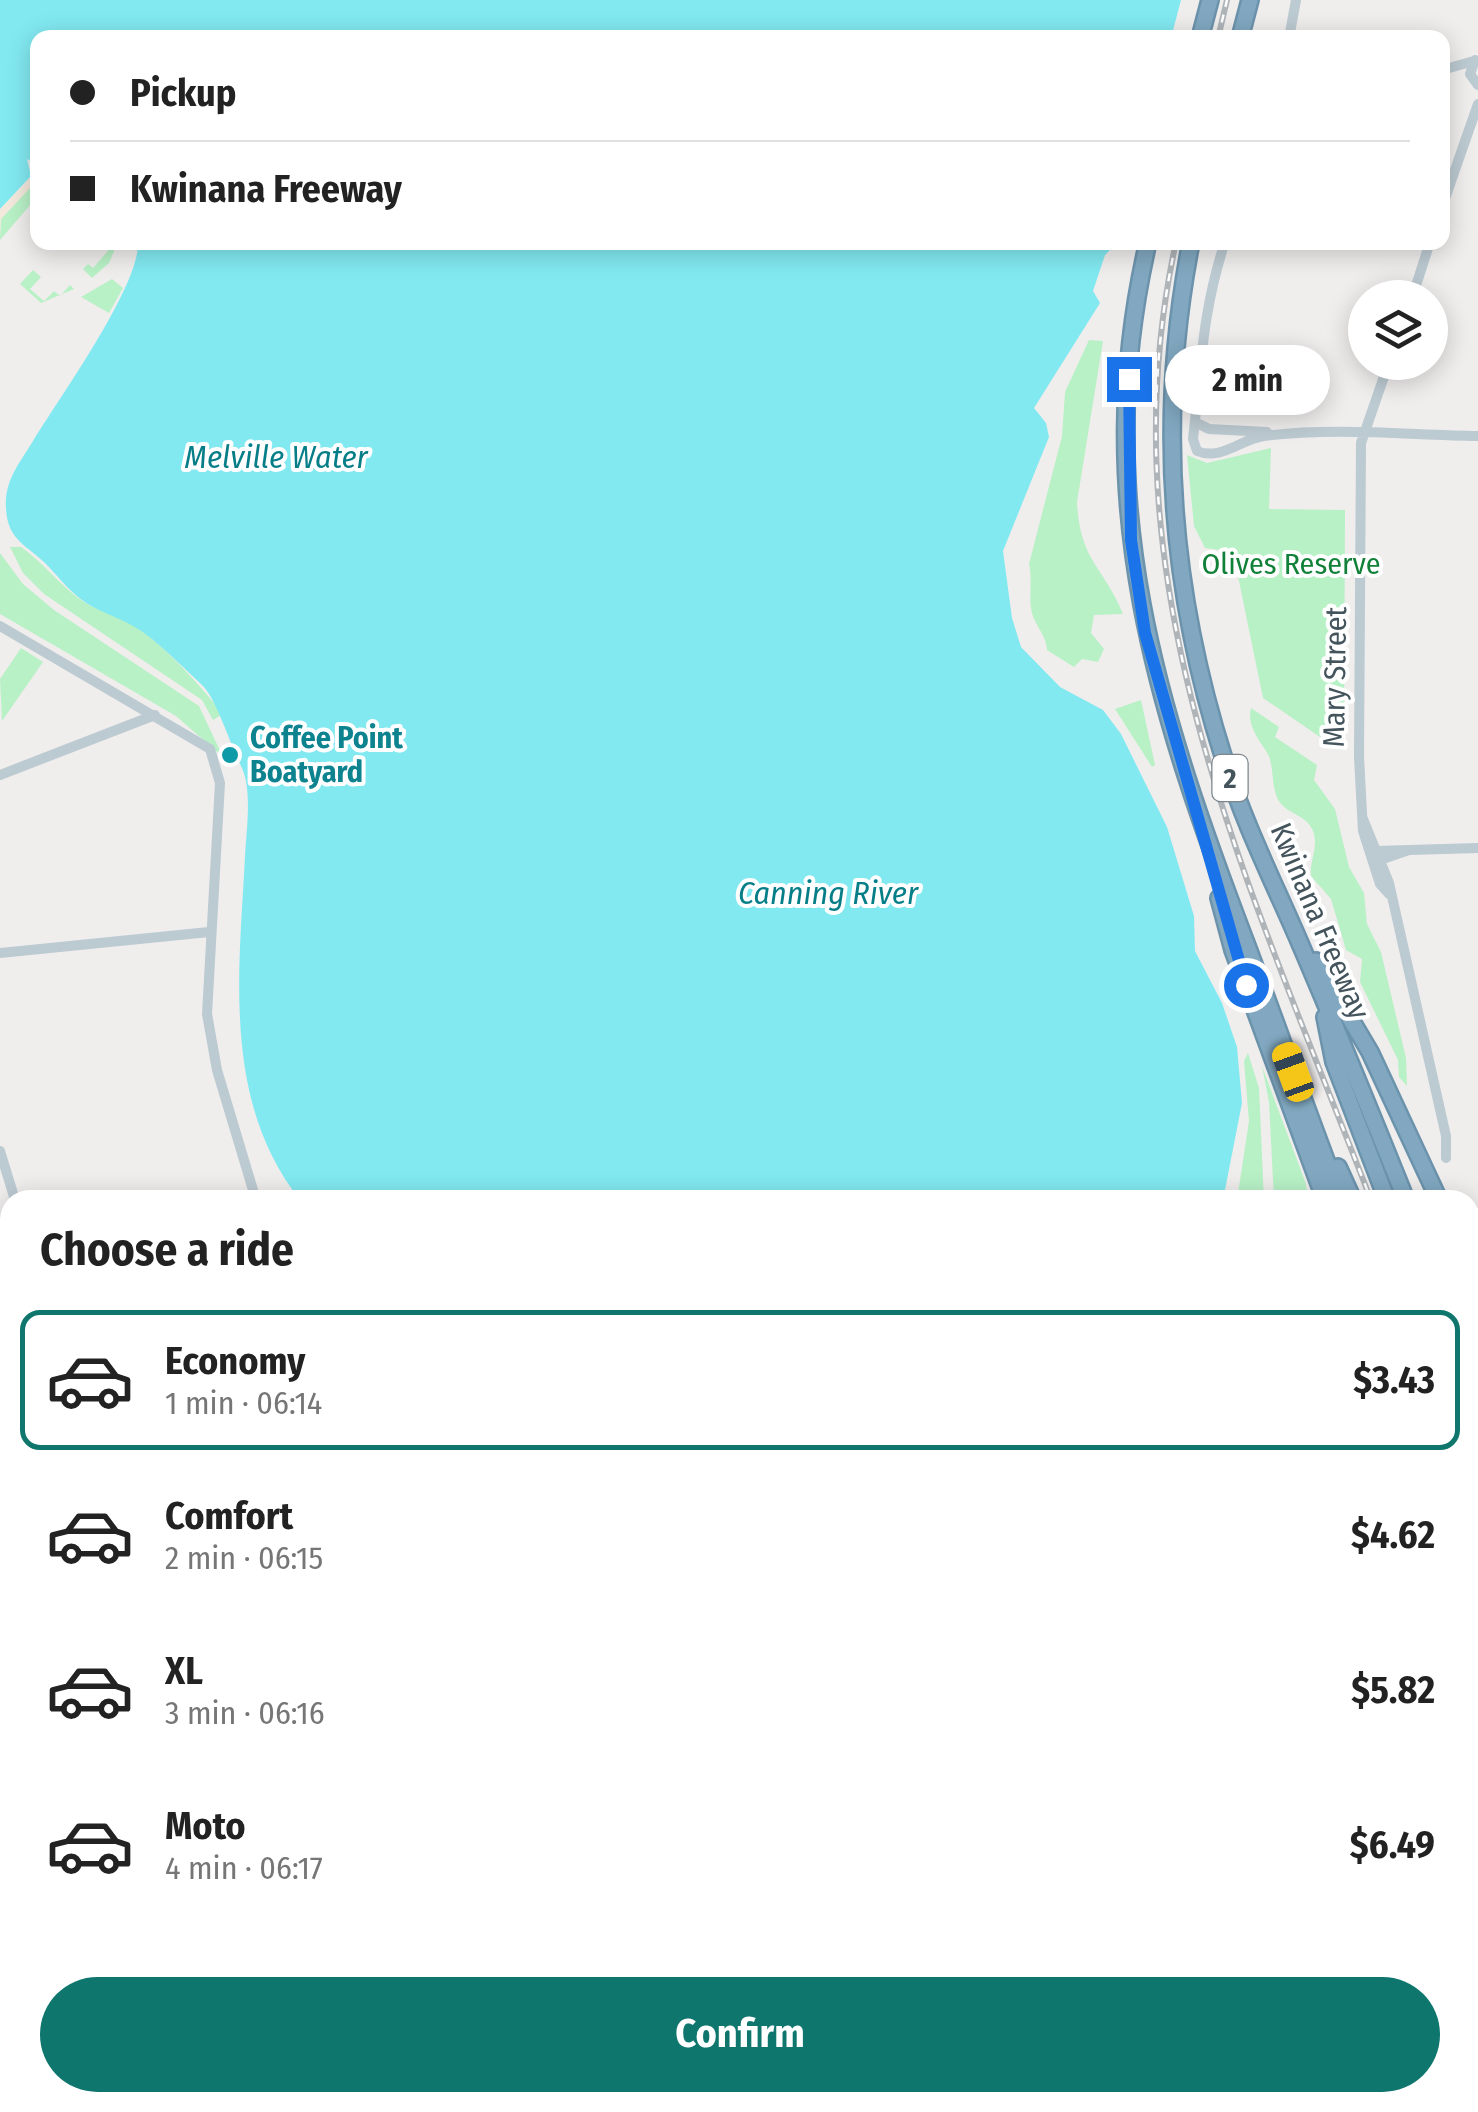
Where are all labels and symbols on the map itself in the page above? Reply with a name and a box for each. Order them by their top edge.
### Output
callout: 2 min [1164,344,1329,414]
route end [1107,357,1152,402]
water label: Melville Water [184,438,369,476]
park label: Olives Reserve [1201,546,1381,582]
street label: Mary Street [1316,606,1354,748]
place label: Coffee Point Boatyard [250,720,403,790]
marker: Coffee Point Boatyard [219,744,241,766]
road number: 2 [1212,755,1248,801]
street label: Kwinana Freeway [1263,818,1378,1025]
water label: Canning River [738,874,919,912]
route start [1224,963,1269,1008]
car [1269,1039,1317,1105]

